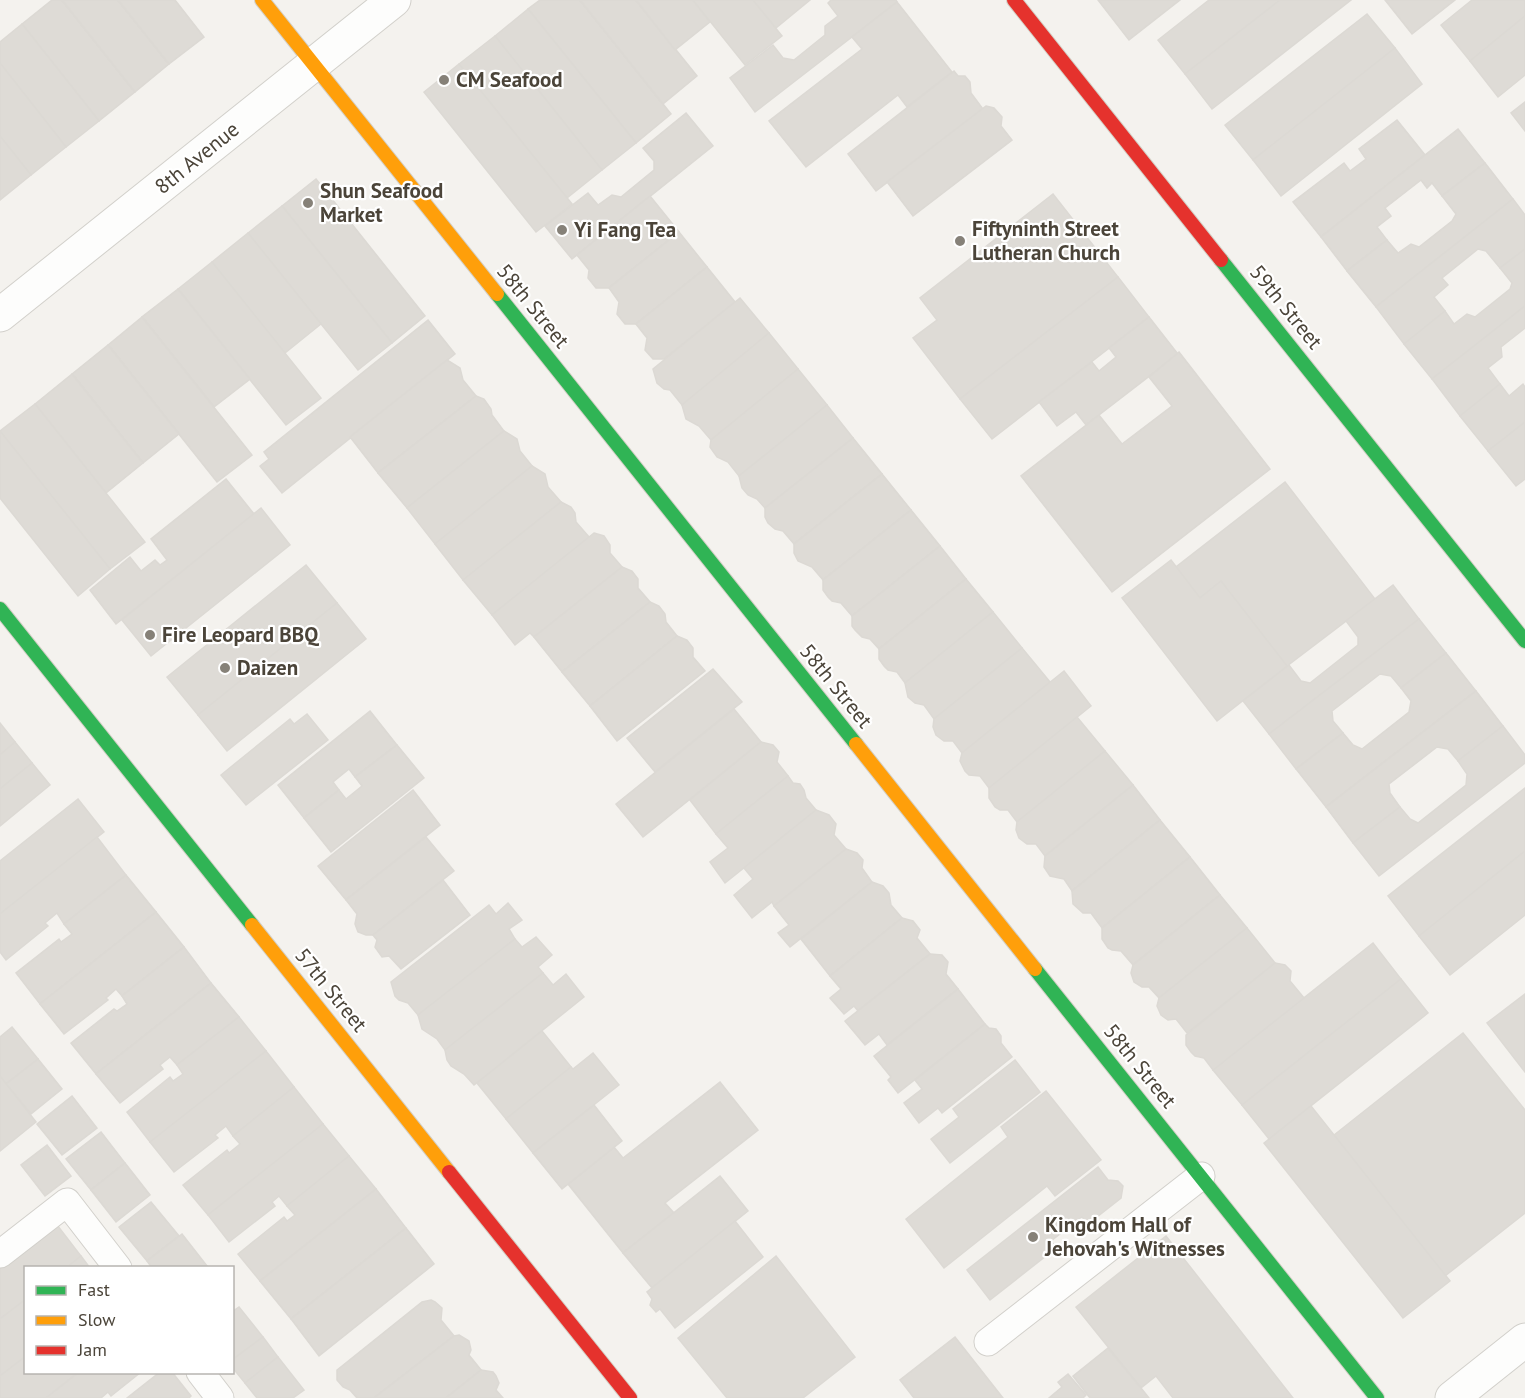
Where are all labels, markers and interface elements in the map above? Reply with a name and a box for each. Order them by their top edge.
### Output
place label: CM Seafood [456,66,563,93]
marker: CM Seafood [437,73,451,87]
street label: 8th Avenue [149,115,244,200]
place label: Shun Seafood Market [320,177,443,228]
marker: Shun Seafood Market [301,196,315,210]
place label: Fiftyninth Street Lutheran Church [972,215,1120,266]
place label: Yi Fang Tea [573,216,676,243]
marker: Yi Fang Tea [555,223,569,237]
marker: Fiftyninth Street Lutheran Church [953,234,967,248]
street label: 58th Street [491,258,576,353]
street label: 59th Street [1244,259,1329,354]
place label: Fire Leopard BBQ [162,621,319,648]
marker: Fire Leopard BBQ [143,628,157,642]
street label: 58th Street [794,638,879,733]
place label: Daizen [237,654,298,681]
marker: Daizen [218,661,232,675]
street label: 57th Street [289,942,373,1037]
street label: 58th Street [1098,1018,1183,1113]
place label: Kingdom Hall of Jehovah's Witnesses [1044,1211,1225,1262]
marker: Kingdom Hall of Jehovah's Witnesses [1026,1230,1040,1244]
legend [24,1266,234,1374]
text: Fast [78,1278,110,1301]
text: Slow [78,1308,116,1331]
text: Jam [77,1338,107,1361]

